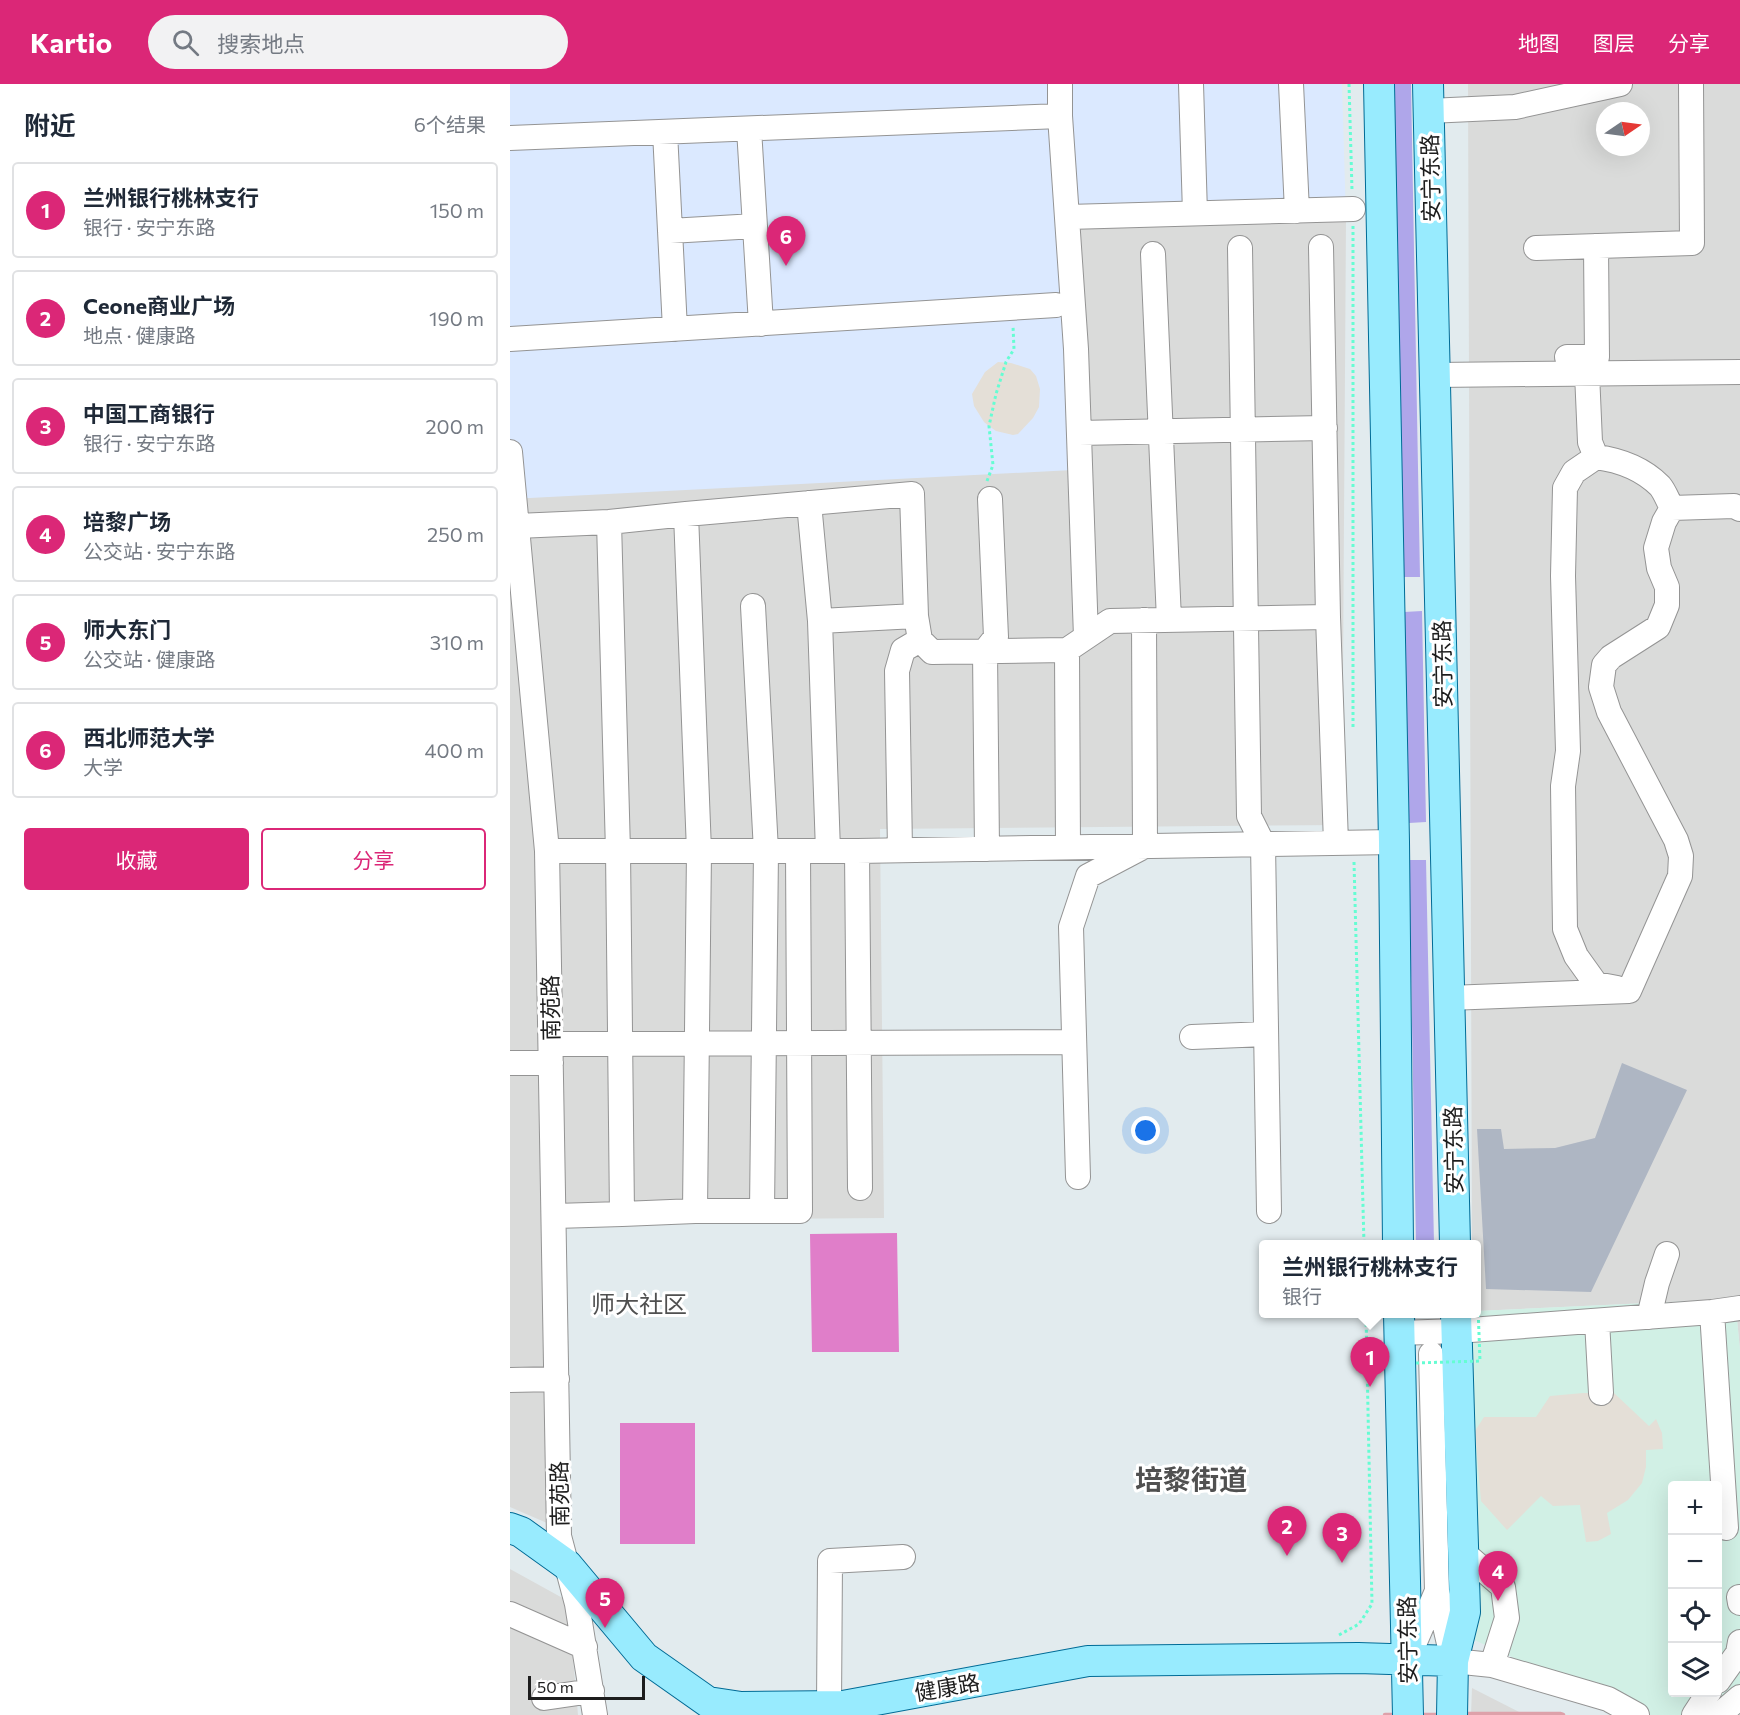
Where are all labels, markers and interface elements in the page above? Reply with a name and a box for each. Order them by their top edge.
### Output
search box [148,15,568,69]
text: Kartio [30,25,112,59]
icon: search [169,26,202,59]
text: 搜索地点 [217,30,305,57]
text: 地图 [1518,30,1560,55]
text: 图层 [1593,30,1635,55]
text: 分享 [1668,30,1710,55]
north arrow [1596,102,1650,156]
text: 附近 [24,109,76,140]
text: 6个结果 [414,112,486,136]
street label: 安宁东路 [1416,134,1444,222]
text: 兰州银行桃林支行 [83,184,259,211]
text: 1 [41,198,50,222]
text: 150 m [430,198,484,222]
text: 银行 · 安宁东路 [83,215,215,239]
pin: 6 [766,216,806,266]
text: Ceone商业广场 [83,292,235,319]
text: 2 [40,306,51,330]
text: 190 m [429,306,484,330]
text: 地点 · 健康路 [83,323,195,347]
text: 中国工商银行 [83,400,215,427]
text: 3 [40,414,51,438]
text: 200 m [426,414,484,438]
text: 银行 · 安宁东路 [83,431,215,455]
text: 培黎广场 [83,508,171,535]
text: 4 [39,522,52,546]
text: 250 m [427,522,484,546]
text: 公交站 · 安宁东路 [83,539,235,563]
text: 师大东门 [83,616,171,643]
street label: 安宁东路 [1428,620,1456,708]
text: 5 [40,630,51,654]
text: 310 m [430,630,484,654]
text: 公交站 · 健康路 [83,647,215,671]
text: 西北师范大学 [83,724,215,751]
text: 6 [39,738,52,762]
text: 400 m [425,738,484,762]
text: 大学 [83,755,123,779]
button: 收藏 [24,828,249,890]
button: 分享 [261,828,486,890]
street label: 南苑路 [536,975,564,1041]
street label: 安宁东路 [1439,1106,1467,1194]
your location [1131,1116,1160,1145]
popup [1259,1240,1481,1318]
text: 兰州银行桃林支行 [1282,1253,1458,1280]
text: 银行 [1282,1284,1322,1308]
district label: 师大社区 [591,1289,687,1318]
pin: 1 [1350,1338,1390,1387]
street label: 南苑路 [545,1461,573,1527]
district label: 培黎街道 [1135,1462,1247,1496]
map controls [1668,1481,1722,1697]
button: + [1668,1481,1722,1535]
pin: 2 [1268,1506,1306,1556]
pin: 3 [1322,1514,1362,1563]
button: − [1668,1535,1722,1589]
pin: 4 [1478,1552,1518,1601]
pin: 5 [586,1578,625,1628]
button: locate [1668,1589,1722,1643]
street label: 安宁东路 [1393,1596,1421,1684]
button: layers [1668,1643,1722,1697]
street label: 健康路 [912,1668,982,1706]
scale bar [528,1673,645,1700]
text: 50 m [537,1677,574,1696]

